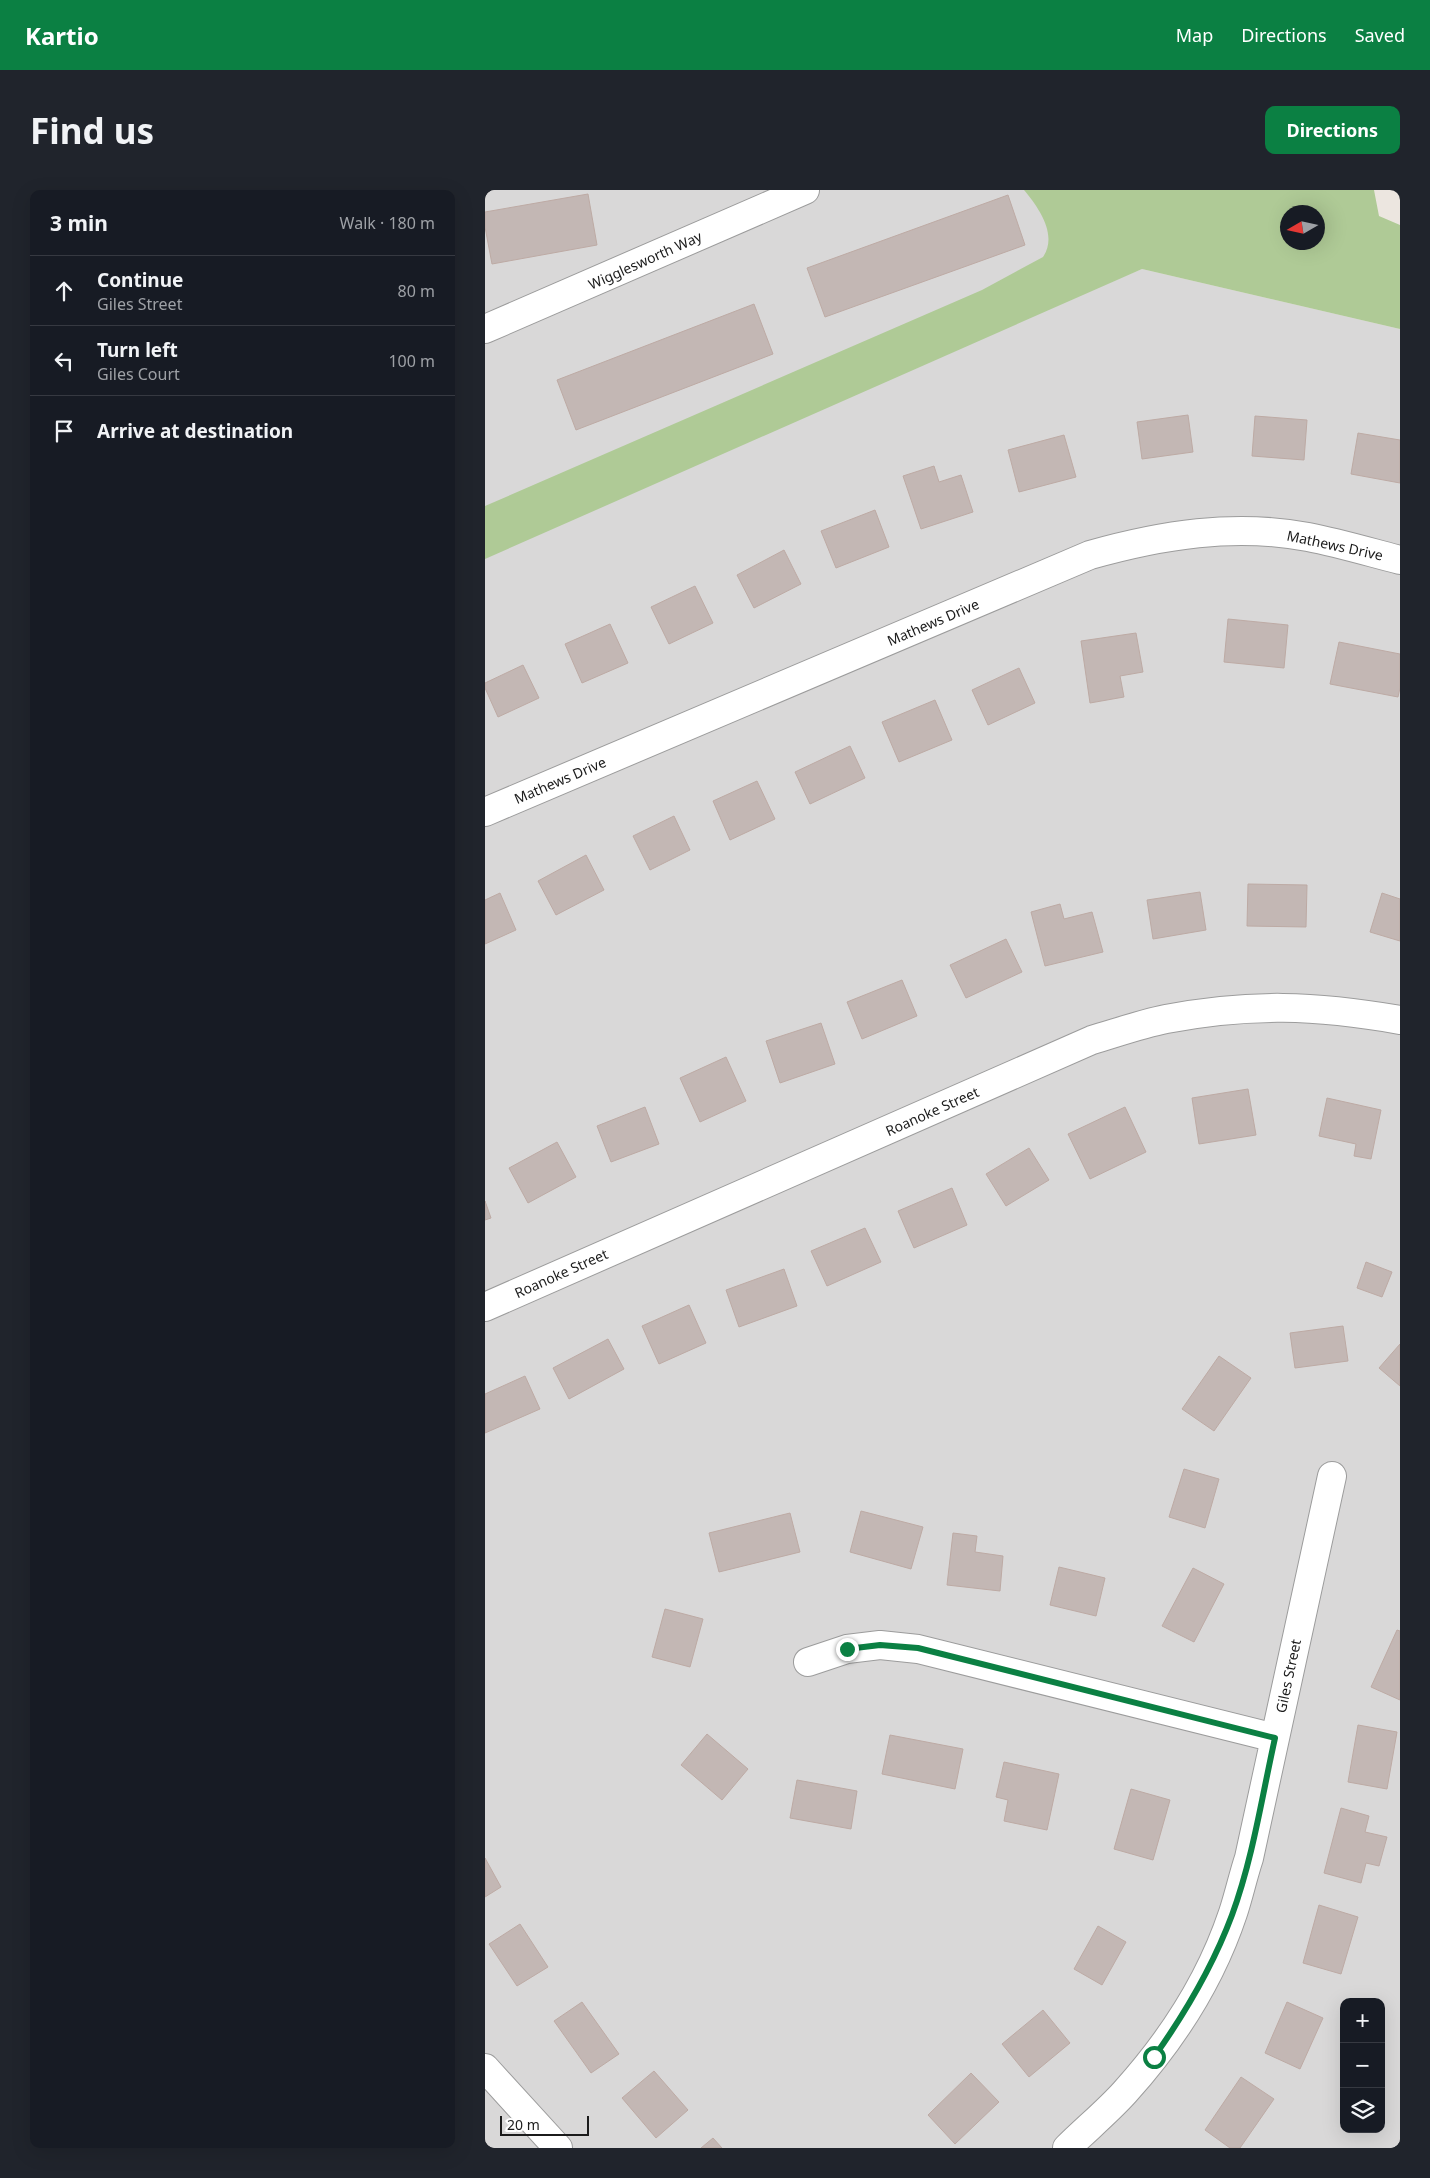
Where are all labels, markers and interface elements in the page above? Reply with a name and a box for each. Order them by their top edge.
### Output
text: Kartio [25,19,99,52]
text: Map [1176,23,1213,47]
text: Directions [1241,23,1327,47]
text: Saved [1355,23,1405,47]
button: Directions [1265,106,1400,154]
text: Find us [30,107,154,154]
north arrow [1280,205,1325,250]
text: 3 min [50,209,108,237]
text: Walk · 180 m [340,212,435,234]
street label: Wigglesworth Way [585,226,706,294]
text: Continue [97,267,183,293]
icon: ahead [50,277,78,305]
text: 80 m [398,280,435,302]
text: Giles Street [97,293,182,315]
text: Turn left [97,337,178,363]
icon: left [50,347,78,375]
text: 100 m [388,350,435,372]
text: Giles Court [97,363,180,385]
icon: arrive [50,417,78,445]
text: Arrive at destination [97,418,293,444]
street label: Mathews Drive [1285,526,1385,564]
street label: Mathews Drive [884,594,982,650]
street label: Mathews Drive [511,752,609,808]
street label: Roanoke Street [882,1082,982,1140]
street label: Roanoke Street [511,1244,611,1302]
street label: Giles Street [1271,1637,1305,1715]
route end [836,1638,859,1661]
map controls [1340,1998,1385,2133]
button: + [1340,1998,1385,2043]
button: − [1340,2043,1385,2088]
route start [1143,2046,1166,2069]
button: layers [1340,2088,1385,2133]
scale bar [500,2113,589,2136]
text: 20 m [507,2115,540,2134]

